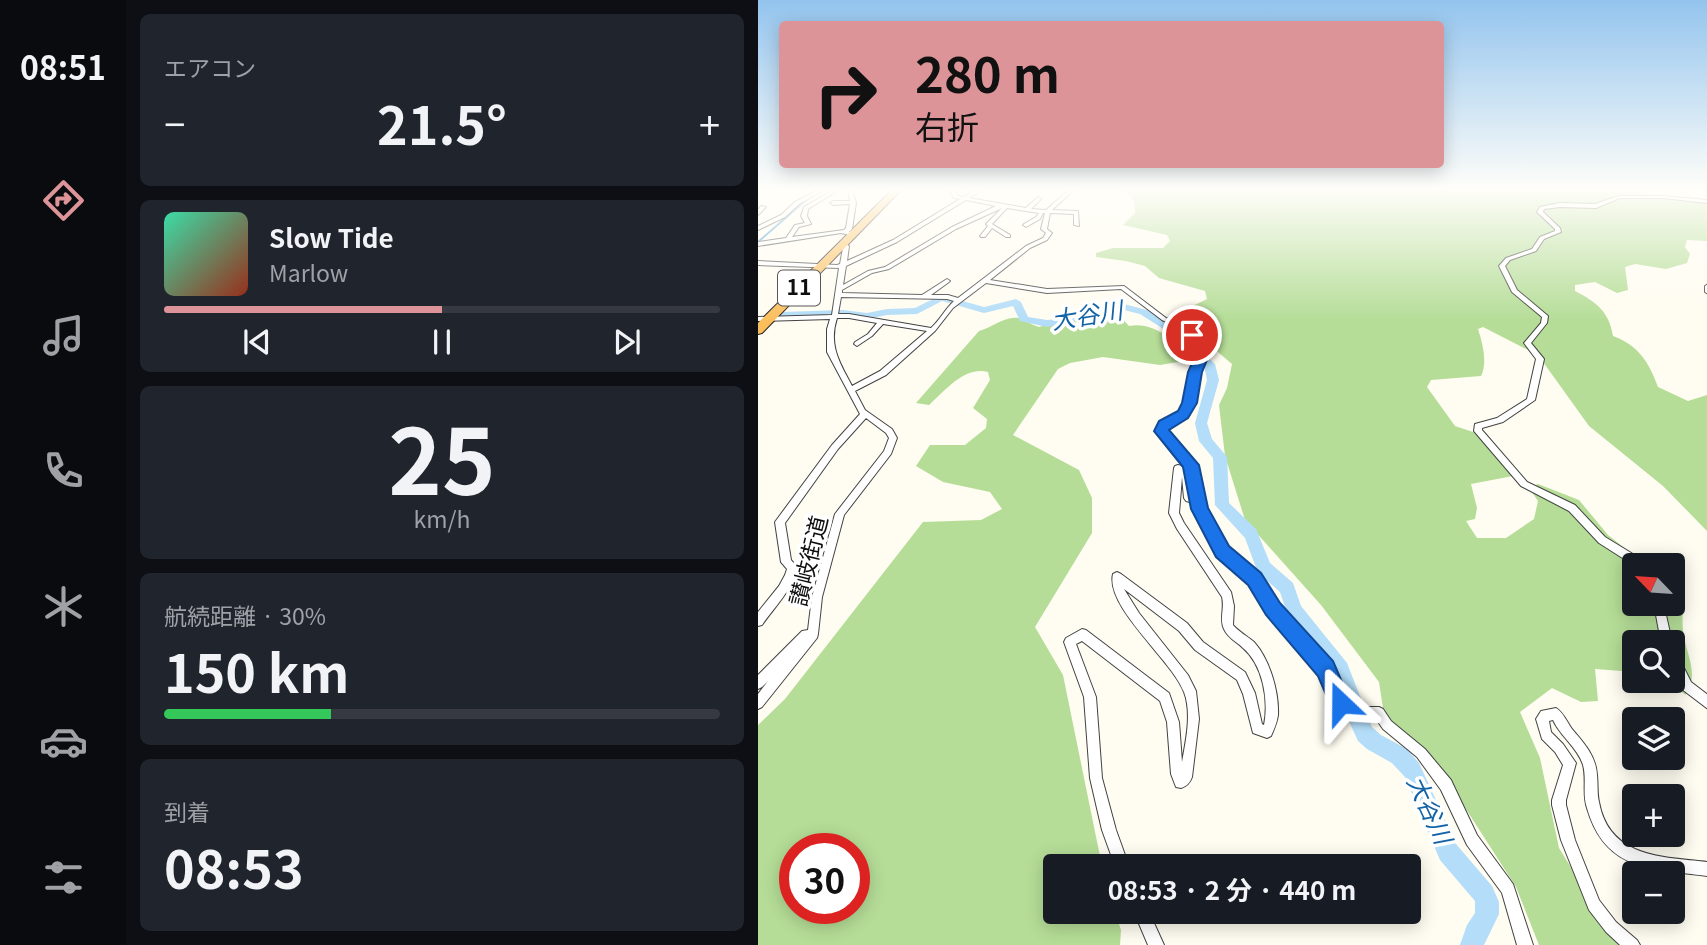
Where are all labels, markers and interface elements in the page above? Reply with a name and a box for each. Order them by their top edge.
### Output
text: 280 m [915,36,1060,107]
text: 08:51 [20,43,106,89]
icon: right [800,49,891,140]
text: エアコン [164,50,256,84]
text: 21.5° [377,85,507,160]
text: − [164,95,185,150]
text: + [699,95,720,150]
text: 右折 [915,102,979,148]
icon: directions [39,176,88,225]
text: Slow Tide [269,218,394,255]
text: Marlow [269,255,348,289]
road number: 11 [778,270,820,306]
water label: 大谷川 [1048,290,1128,336]
pin [1162,305,1222,365]
icon: music [39,311,88,360]
icon: arrive [1173,316,1211,354]
icon: previous [238,323,276,361]
icon: pause [423,323,461,361]
icon: next [608,323,646,361]
text: 25 [388,389,496,521]
icon: phone [39,446,88,495]
text: km/h [414,501,470,535]
street label: 讃岐街道 [779,512,835,609]
north arrow [1622,553,1686,616]
map controls [1622,553,1685,924]
icon: climate [39,582,88,631]
text: 航続距離 · 30% [164,598,326,632]
button: search [1622,630,1685,693]
text: 150 km [164,633,349,708]
position arrow [1304,666,1378,740]
button: layers [1622,707,1685,770]
icon: car [39,717,88,766]
water label: 大谷川 [1400,769,1464,852]
button: + [1622,784,1685,847]
text: 到着 [164,794,210,828]
text: 08:53 [164,829,304,904]
speed limit sign: 30 [779,833,870,924]
icon: filters [39,853,88,902]
button: − [1622,861,1685,924]
text: 08:53 · 2 分 · 440 m [1108,870,1356,907]

